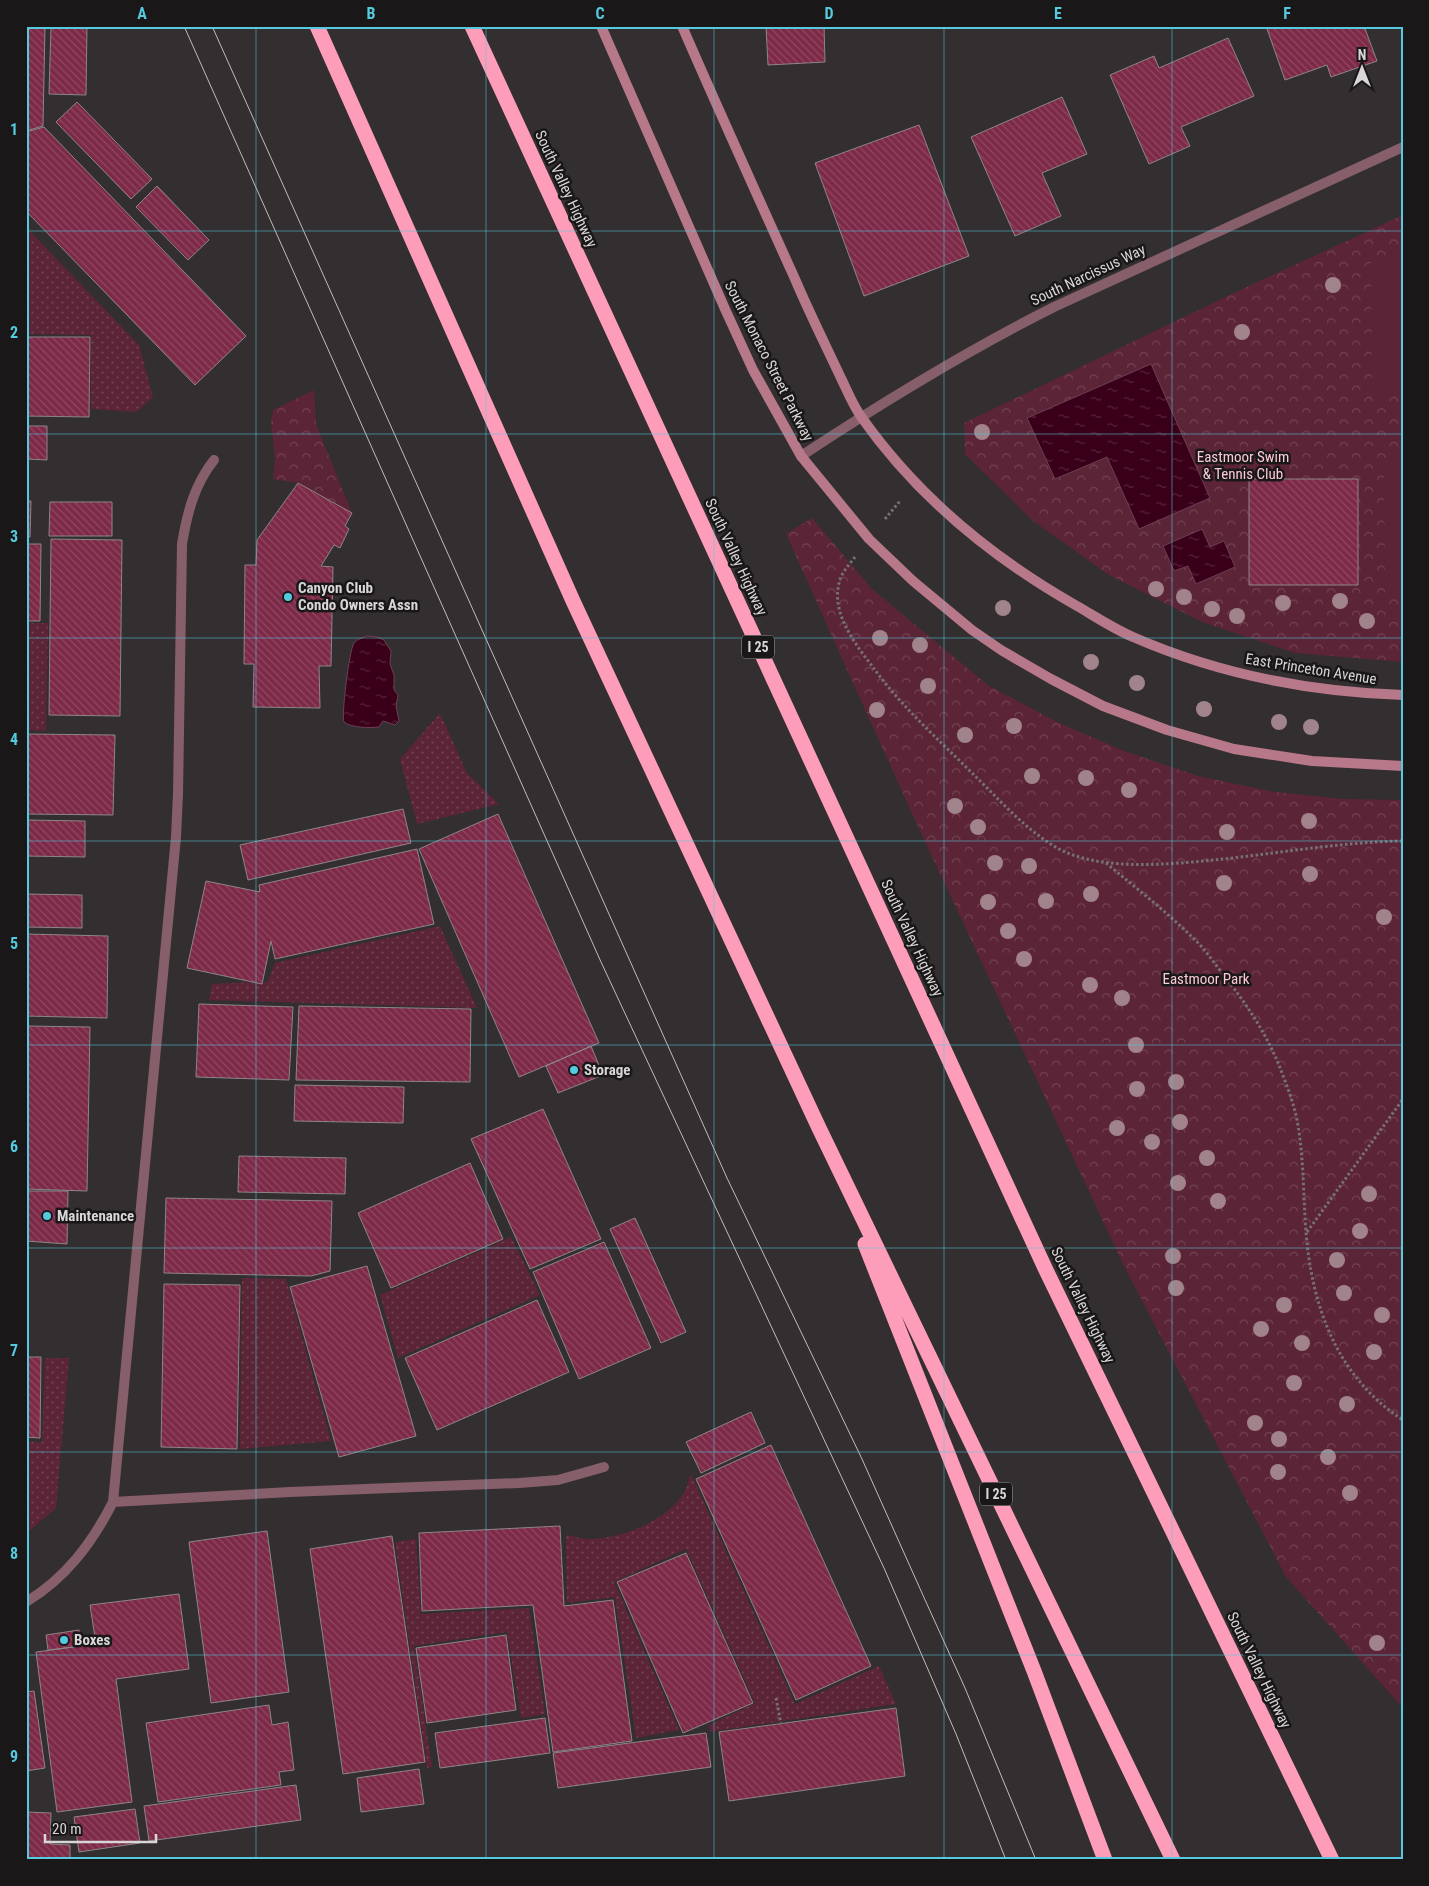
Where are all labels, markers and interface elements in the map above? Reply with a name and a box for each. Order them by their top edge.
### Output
text: A [137,4,147,23]
text: B [367,4,376,23]
text: C [595,4,605,23]
text: D [824,4,834,23]
text: E [1054,4,1062,23]
text: F [1283,4,1291,23]
north arrow [1336,42,1386,92]
text: N [1358,47,1366,63]
text: 1 [10,120,18,139]
street label: South Valley Highway [531,128,601,250]
street label: South Narcissus Way [1028,240,1148,310]
street label: South Monaco Street Parkway [721,278,817,444]
text: 2 [10,323,18,342]
park label: Eastmoor Swim & Tennis Club [1197,448,1289,483]
street label: South Valley Highway [701,496,771,618]
text: 3 [10,527,18,546]
place label: Canyon Club Condo Owners Assn [298,579,418,614]
marker: Canyon Club Condo Owners Assn [282,591,294,603]
road number: I 25 [742,636,774,659]
street label: East Princeton Avenue [1244,650,1378,688]
text: 4 [10,730,18,749]
street label: South Valley Highway [877,877,947,999]
text: 5 [10,934,18,953]
park label: Eastmoor Park [1162,970,1250,988]
place label: Storage [584,1061,630,1079]
marker: Storage [568,1064,580,1076]
text: 6 [10,1137,18,1156]
place label: Maintenance [57,1207,134,1225]
marker: Maintenance [41,1210,53,1222]
street label: South Valley Highway [1047,1244,1119,1366]
text: 7 [10,1341,18,1360]
road number: I 25 [980,1482,1012,1506]
text: 8 [10,1544,18,1563]
street label: South Valley Highway [1223,1609,1295,1731]
place label: Boxes [74,1631,111,1649]
marker: Boxes [58,1634,70,1646]
text: 9 [10,1747,18,1766]
scale bar [45,1811,156,1843]
text: 20 m [52,1820,82,1838]

